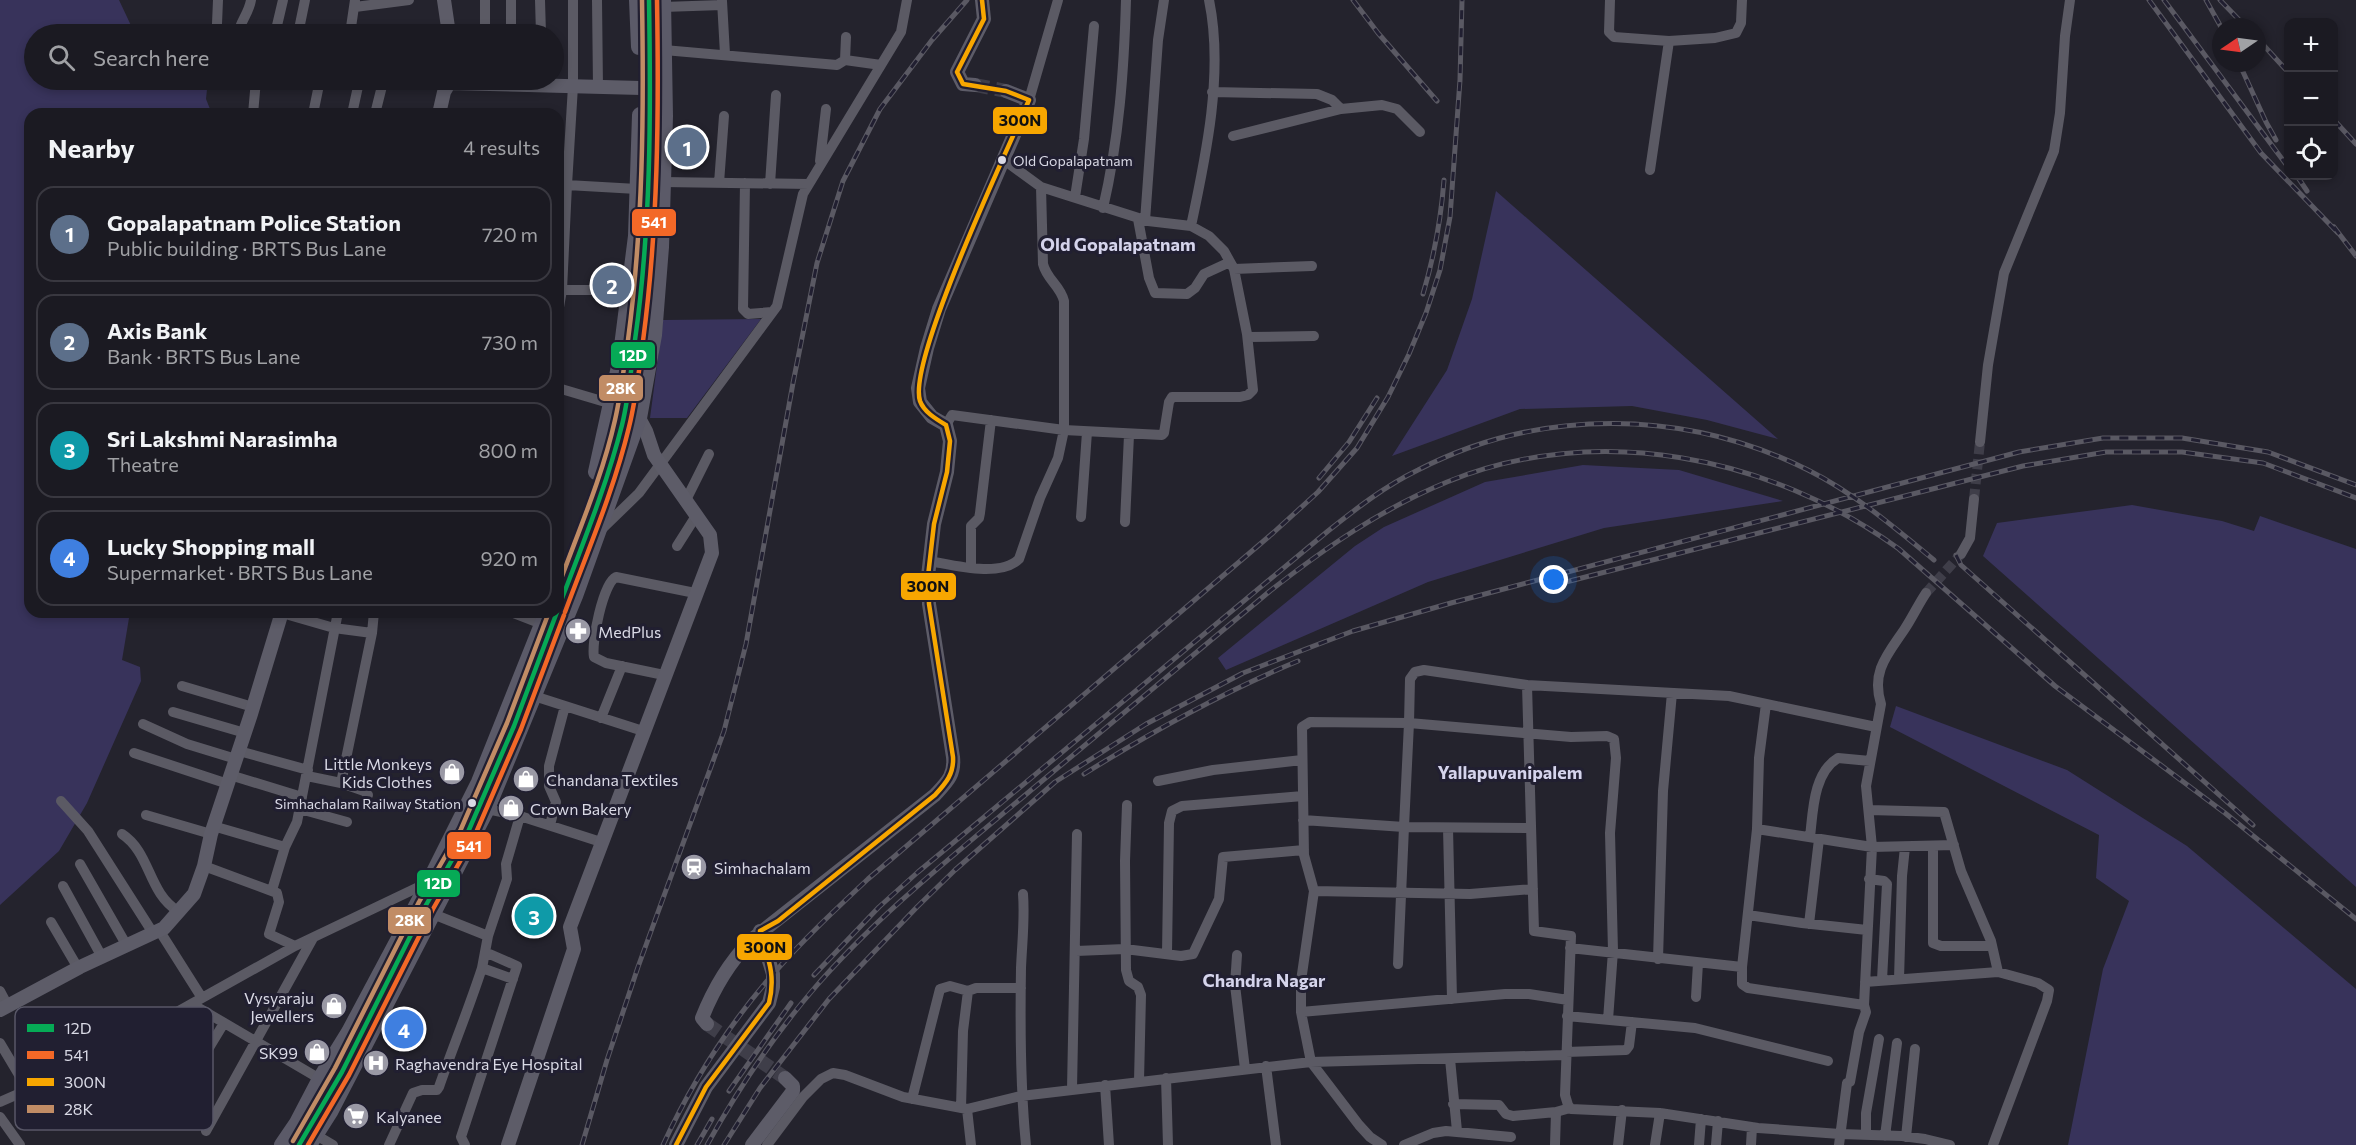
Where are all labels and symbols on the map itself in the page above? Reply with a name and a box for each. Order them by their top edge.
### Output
north arrow [2212,18,2266,72]
line badge: 300N [992,106,1048,135]
text: 300N [999,110,1041,129]
pin: 1 [668,124,706,170]
place label: Old Gopalapatnam [1013,152,1133,169]
marker: Old Gopalapatnam [996,154,1008,166]
line badge: 541 [631,208,677,237]
text: 541 [641,212,667,231]
district label: Old Gopalapatnam [1040,233,1196,255]
pin: 2 [592,262,632,308]
line badge: 12D [610,341,656,369]
text: 12D [619,345,647,364]
line badge: 28K [598,374,644,402]
text: 28K [606,378,636,397]
your location [1539,565,1568,594]
line badge: 300N [900,572,957,601]
text: 300N [907,576,949,595]
pharmacy icon: MedPlus [563,616,593,646]
place label: MedPlus [598,622,661,641]
place label: Little Monkeys Kids Clothes [324,754,432,791]
shop icon: Little Monkeys Kids Clothes [437,757,467,787]
district label: Yallapuvanipalem [1438,761,1582,783]
shop icon: Chandana Textiles [511,764,541,794]
place label: Chandana Textiles [546,770,678,789]
shop icon: Crown Bakery [496,793,526,823]
place label: Simhachalam Railway Station [275,795,461,812]
marker: Simhachalam Railway Station [466,797,478,809]
place label: Crown Bakery [530,799,632,818]
line badge: 541 [446,831,492,860]
text: 541 [456,836,482,855]
station icon: Simhachalam [679,852,709,882]
place label: Simhachalam [714,858,811,877]
line badge: 12D [416,869,461,898]
text: 12D [424,873,452,892]
pin: 3 [514,894,554,938]
line badge: 28K [387,906,432,935]
text: 28K [395,910,425,929]
line badge: 300N [736,933,793,961]
text: 300N [744,937,786,956]
district label: Chandra Nagar [1202,969,1326,991]
place label: Vysyaraju Jewellers [244,988,314,1025]
shop icon: Vysyaraju Jewellers [319,991,349,1021]
pin: 4 [384,1006,424,1052]
legend [15,1007,213,1130]
text: 12D [64,1018,92,1037]
shop icon: SK99 [302,1037,332,1067]
place label: SK99 [259,1043,298,1062]
text: 541 [64,1045,89,1064]
hospital icon: Raghavendra Eye Hospital [361,1048,391,1078]
place label: Raghavendra Eye Hospital [395,1054,583,1073]
text: 300N [64,1072,106,1091]
text: 28K [64,1099,94,1118]
supermarket icon: Kalyanee [341,1101,371,1131]
place label: Kalyanee [376,1107,442,1126]

